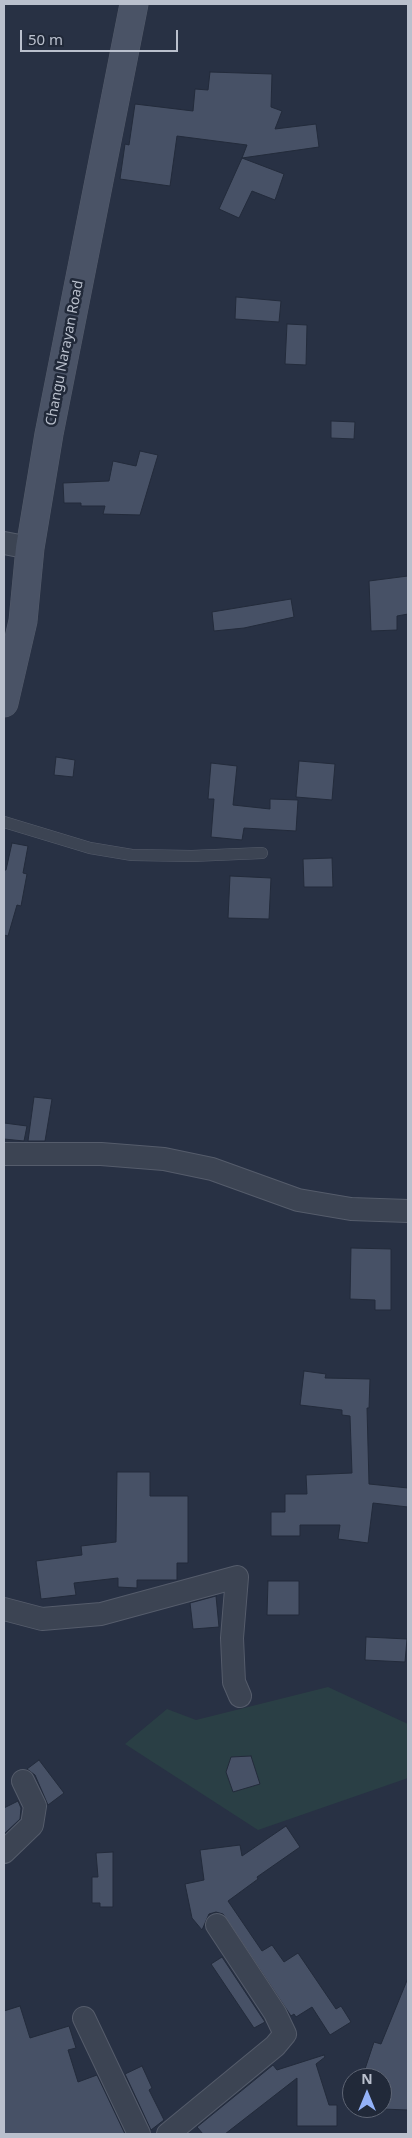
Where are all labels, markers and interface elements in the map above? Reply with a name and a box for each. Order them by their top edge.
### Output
scale bar [22,20,180,52]
text: 50 m [28,29,63,49]
street label: Changu Narayan Road [43,279,87,427]
north arrow [342,2068,392,2118]
text: N [361,2069,373,2088]

